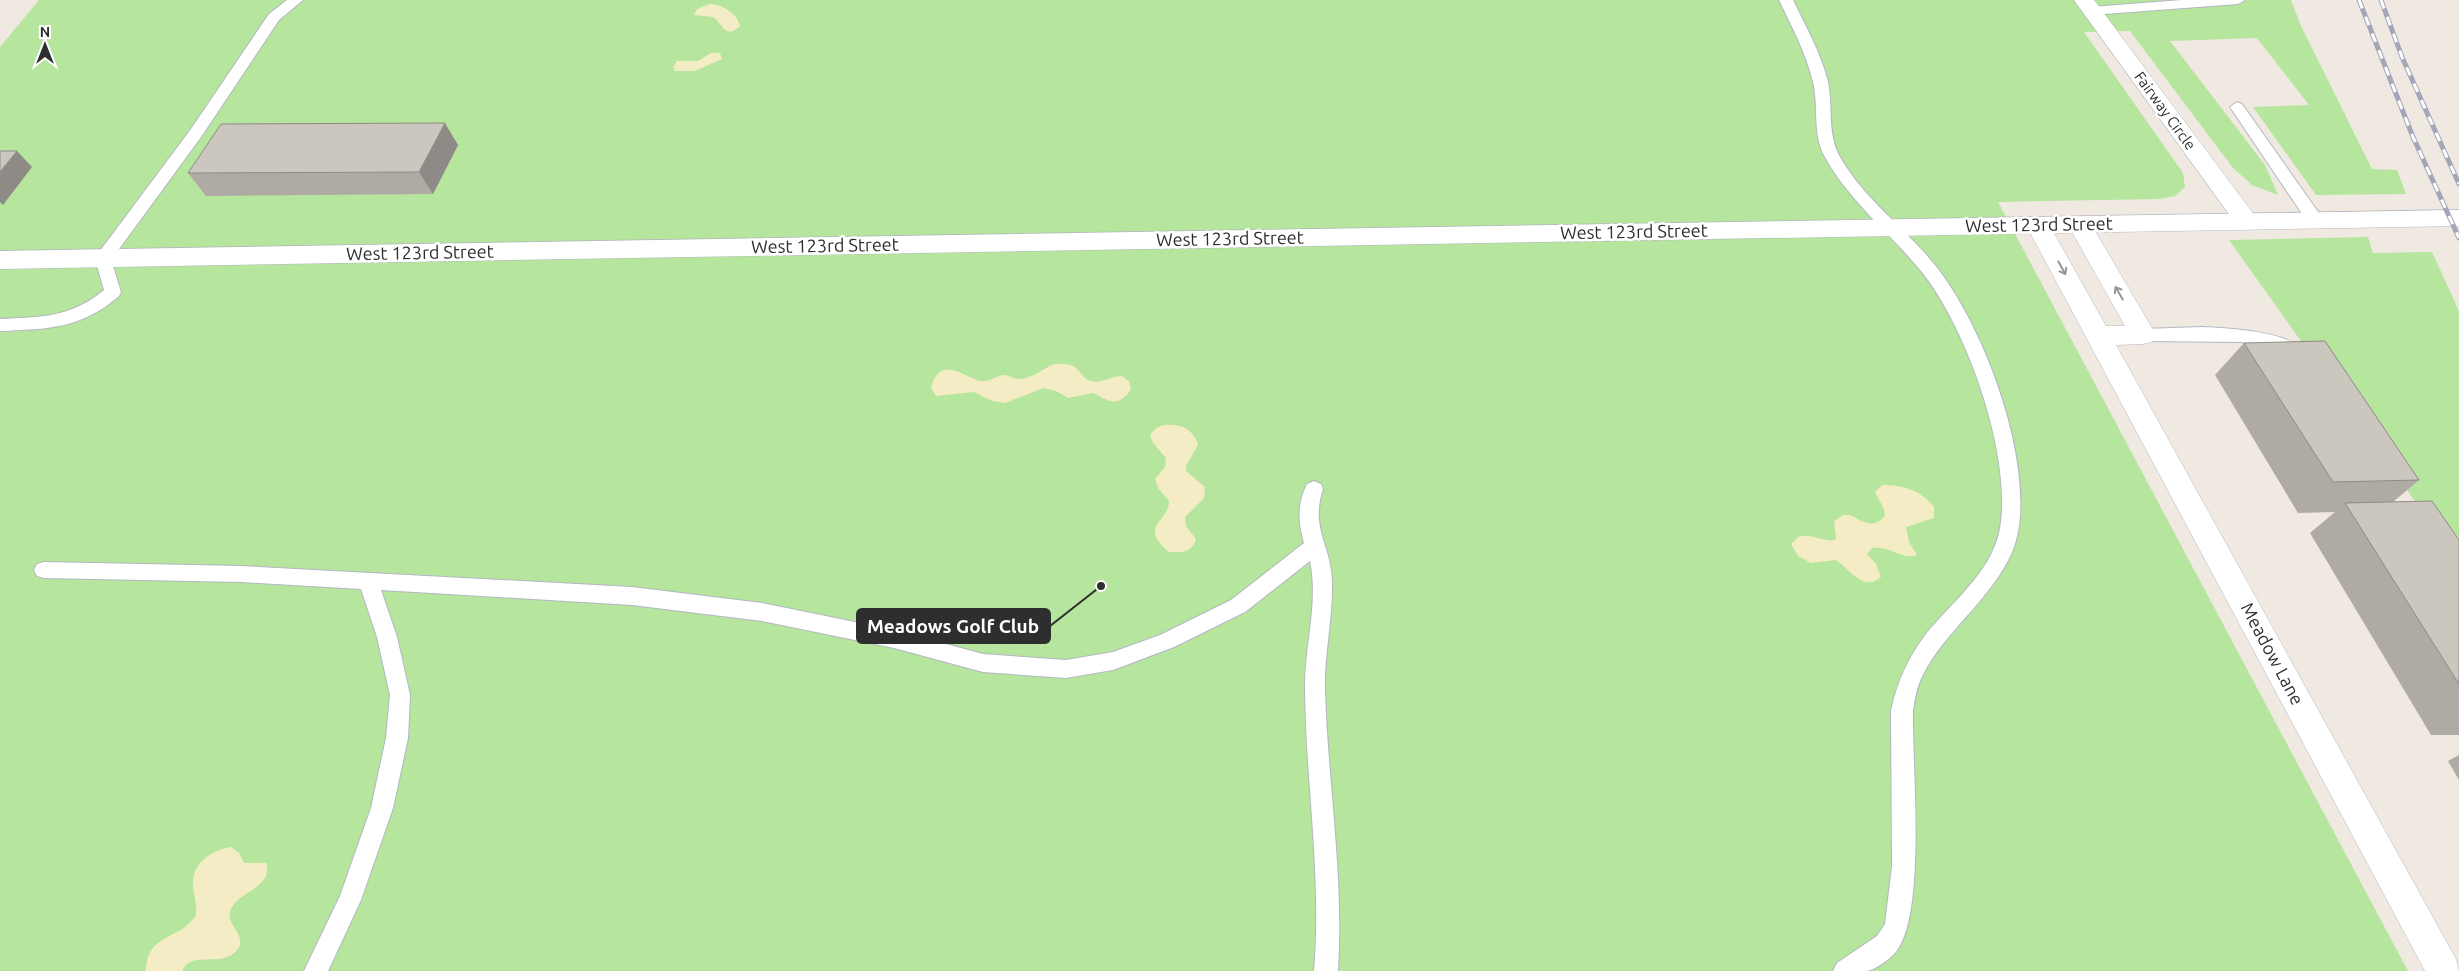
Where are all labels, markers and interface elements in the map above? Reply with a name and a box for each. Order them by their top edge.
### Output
north arrow [20,20,70,70]
text: N [40,24,50,40]
street label: Fairway Circle [2131,68,2199,153]
street label: West 123rd Street [1965,213,2113,235]
street label: West 123rd Street [1560,220,1708,242]
street label: West 123rd Street [1156,227,1304,249]
street label: West 123rd Street [751,234,899,256]
street label: West 123rd Street [346,241,494,263]
one-way arrow [2057,260,2067,275]
one-way arrow [2114,286,2123,301]
street label: Meadow Lane [2238,599,2308,708]
callout: Meadows Golf Club [857,609,1050,643]
text: Meadows Golf Club [867,615,1039,637]

